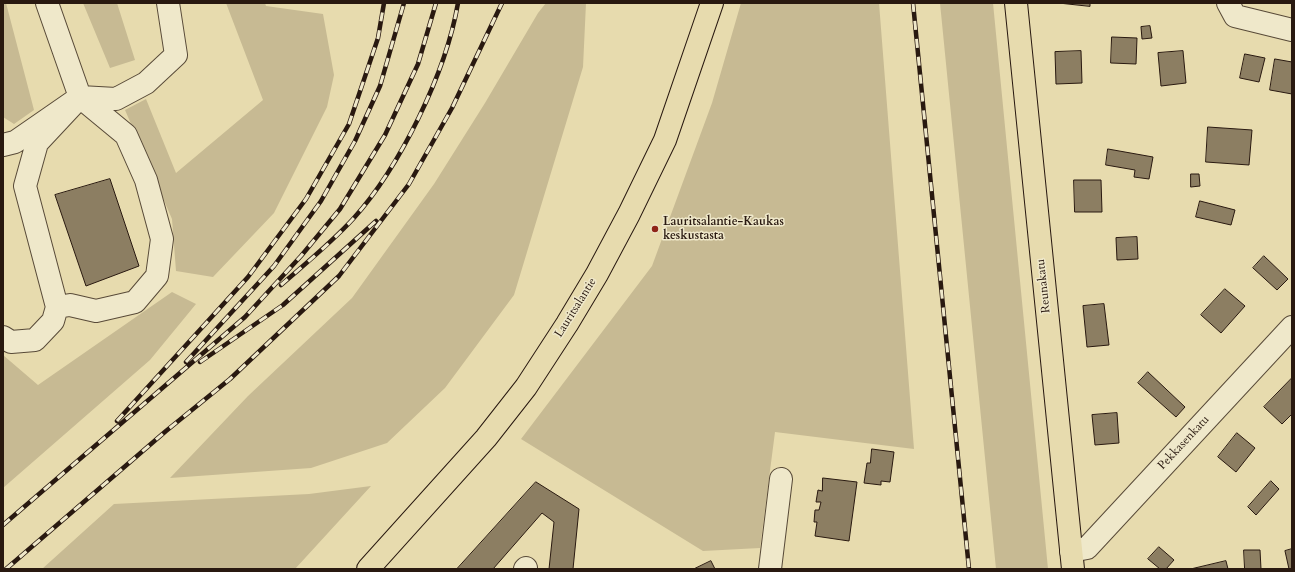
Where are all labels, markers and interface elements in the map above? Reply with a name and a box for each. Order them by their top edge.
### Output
place label: Lauritsalantie-Kaukas keskustasta [663,215,784,243]
marker: Lauritsalantie-Kaukas keskustasta [650,224,660,234]
street label: Reunakatu [1034,258,1054,314]
street label: Lauritsalantie [552,276,600,340]
street label: Pekkasenkatu [1155,413,1213,473]

